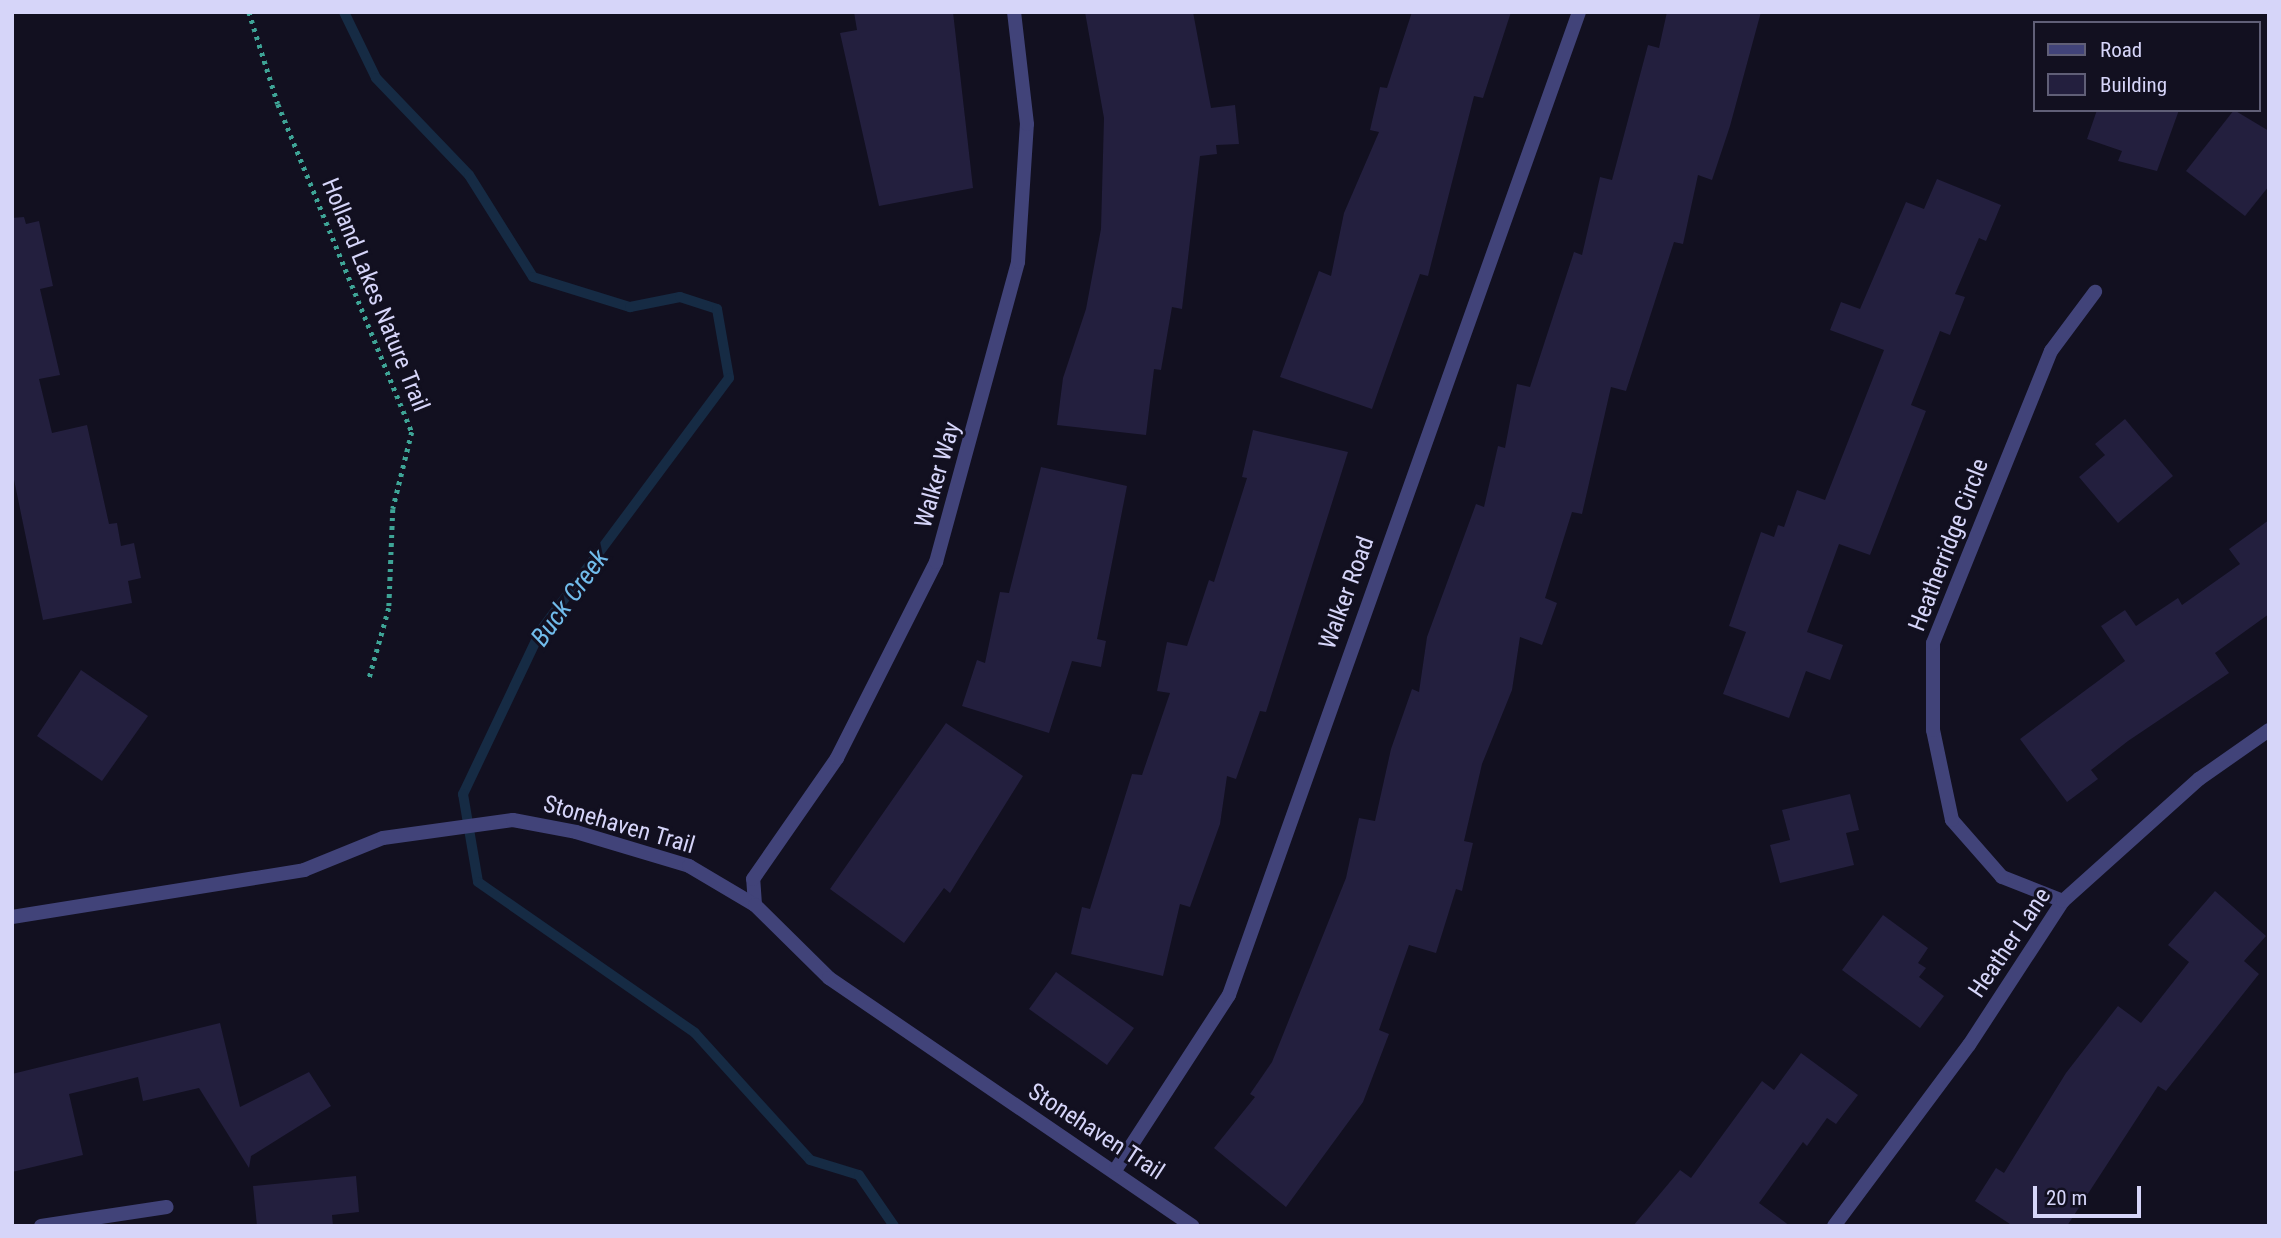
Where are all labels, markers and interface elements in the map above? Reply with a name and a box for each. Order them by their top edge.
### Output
legend [2032,21,2260,112]
text: Road [2100,38,2142,62]
text: Building [2100,73,2167,97]
street label: Holland Lakes Nature Trail [315,174,435,416]
street label: Walker Way [909,419,967,531]
street label: Heatherridge Circle [1903,455,1995,635]
street label: Walker Road [1313,533,1381,653]
water label: Buck Creek [525,544,615,652]
street label: Stonehaven Trail [540,790,698,860]
street label: Heather Lane [1963,883,2057,1003]
street label: Stonehaven Trail [1022,1077,1170,1187]
scale bar [2036,1172,2144,1216]
text: 20 m [2046,1186,2087,1210]

